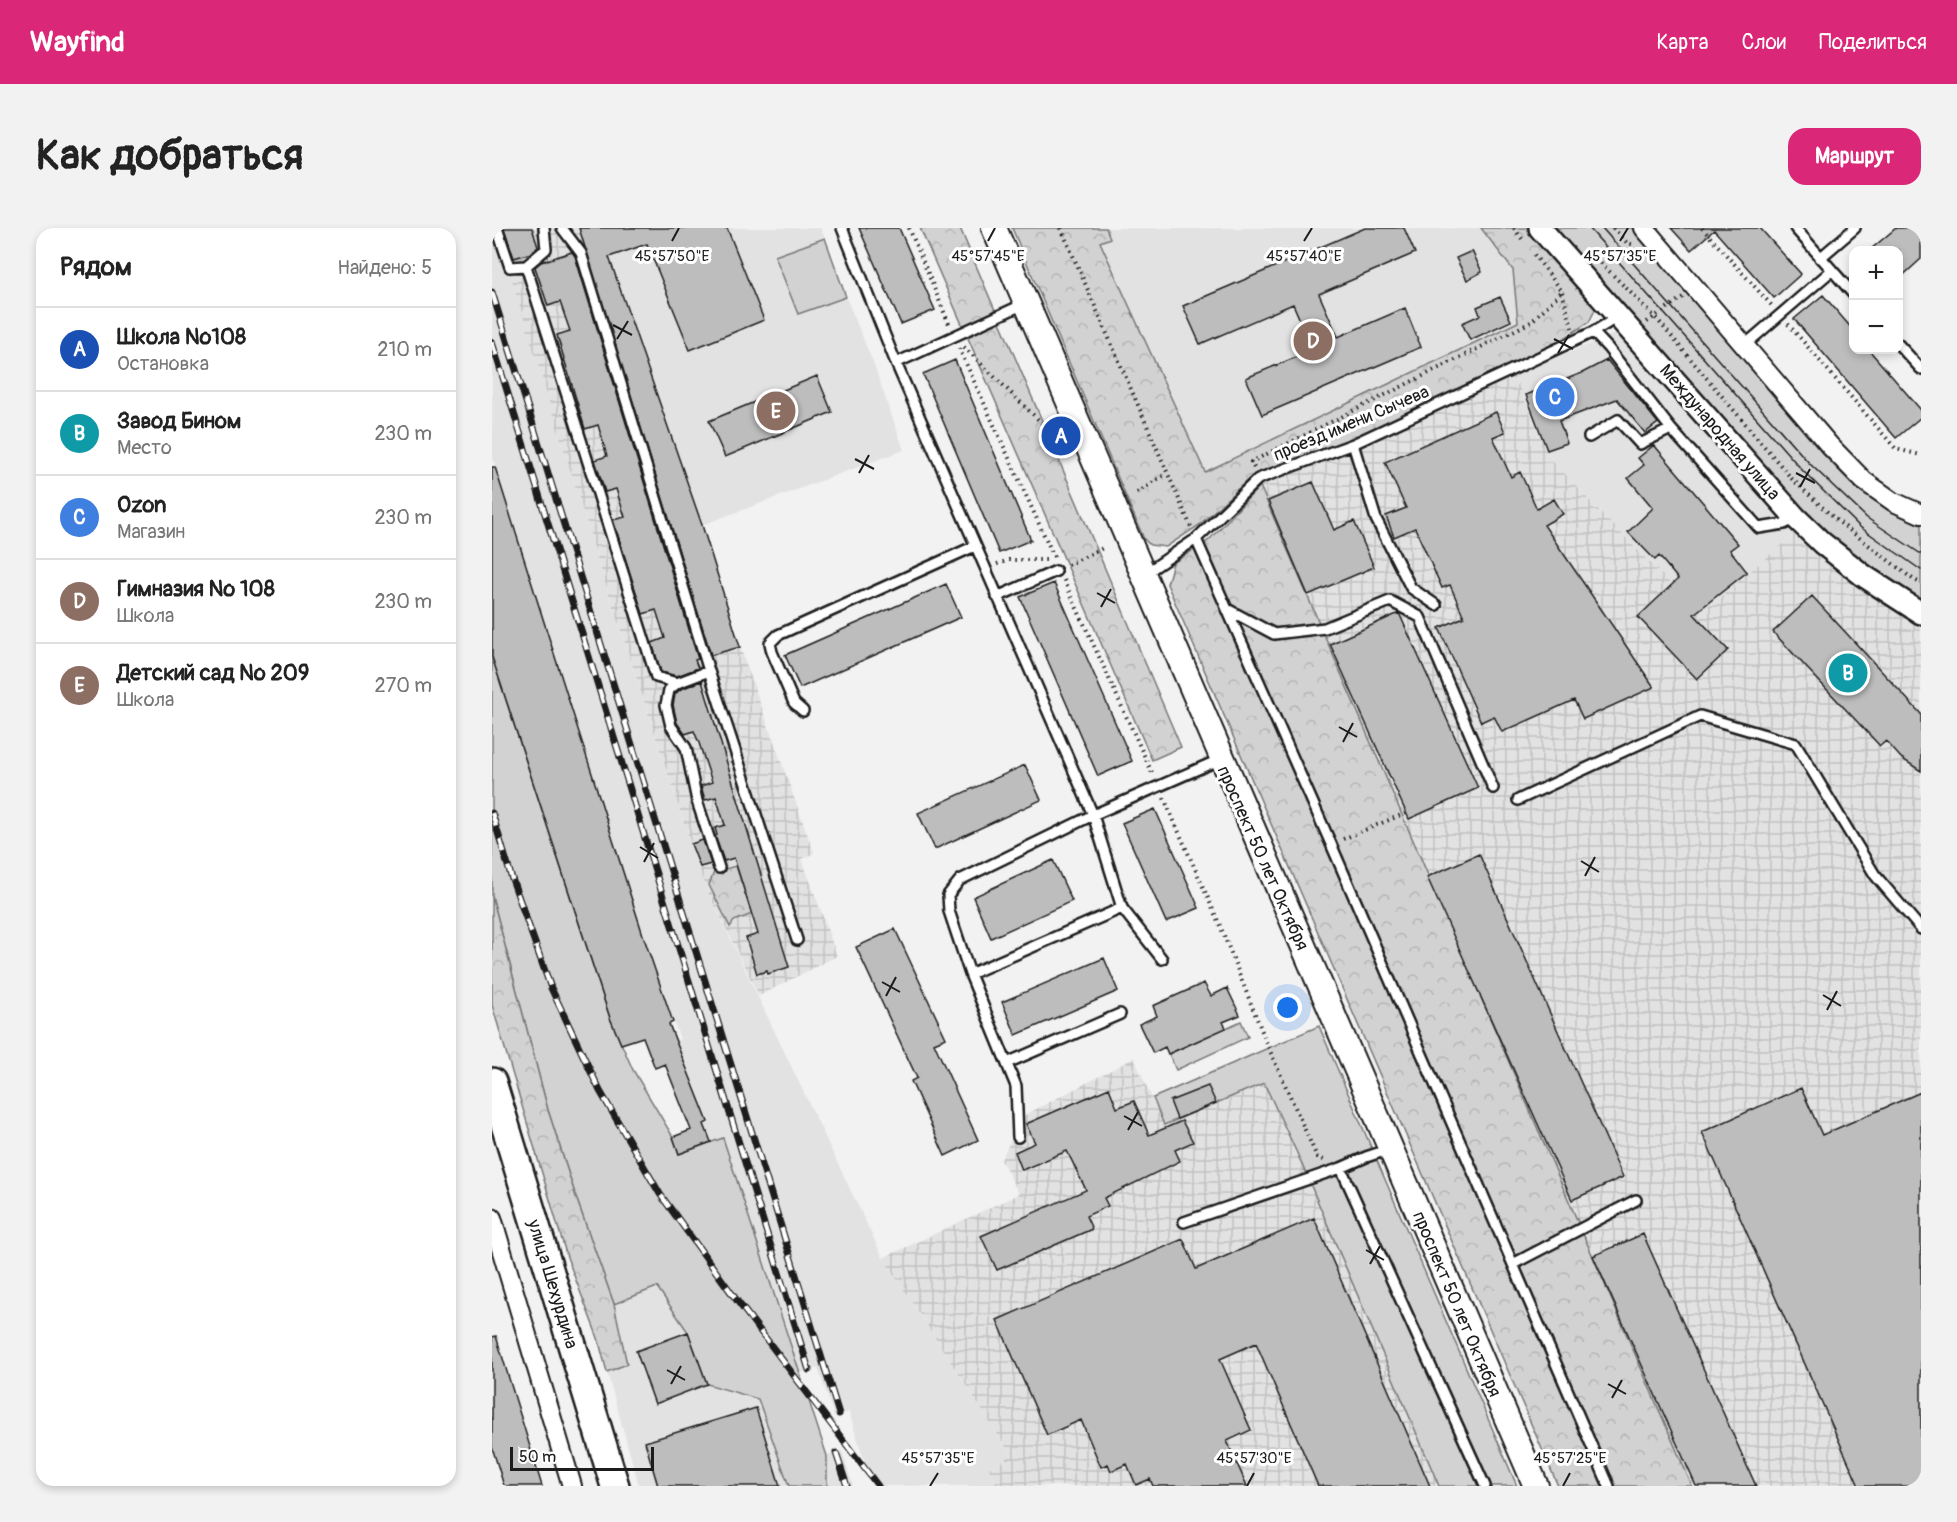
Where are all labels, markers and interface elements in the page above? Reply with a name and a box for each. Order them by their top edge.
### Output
text: Wayfind [30,25,125,60]
text: Карта [1656,29,1708,56]
text: Слои [1741,29,1786,56]
text: Поделиться [1819,29,1927,56]
button: Маршрут [1788,128,1921,185]
text: Как добраться [36,130,303,182]
map controls [1849,246,1903,354]
button: + [1849,246,1903,300]
text: 45°57'50"E [635,247,710,266]
text: 45°57'45"E [951,247,1025,266]
text: 45°57'40"E [1266,247,1342,266]
text: 45°57'35"E [1584,247,1657,266]
text: Рядом [60,251,132,283]
text: Найдено: 5 [337,255,432,280]
button: − [1849,300,1903,354]
pin: D [1294,318,1332,364]
text: Школа №108 [117,323,246,351]
text: A [73,337,86,362]
text: 210 m [377,337,432,362]
text: Остановка [117,351,209,376]
street label: Международная улица [1654,360,1785,505]
pin: C [1536,374,1574,420]
street label: проезд имени Сычева [1270,380,1433,467]
pin: E [756,388,796,434]
text: Завод Бином [117,407,241,435]
pin: A [1042,414,1080,458]
text: B [74,421,85,446]
text: 230 m [375,421,432,446]
text: Место [117,435,172,460]
text: Ozon [117,491,166,519]
text: C [73,505,86,530]
text: 230 m [375,505,432,530]
text: Магазин [117,519,185,544]
text: Гимназия № 108 [117,575,275,603]
text: D [73,589,86,614]
text: 230 m [375,589,432,614]
text: Школа [117,603,174,628]
pin: B [1828,650,1868,696]
text: Детский сад № 209 [117,659,309,687]
text: E [74,673,85,698]
text: 270 m [374,673,432,698]
text: Школа [117,687,174,712]
street label: проспект 50 лет Октября [1211,762,1314,954]
your location [1273,993,1302,1022]
street label: проспект 50 лет Октября [1407,1208,1506,1400]
street label: улица Шехурдина [522,1216,583,1351]
scale bar [510,1444,654,1472]
text: 50 m [519,1447,556,1467]
text: 45°57'35"E [902,1449,975,1468]
text: 45°57'30"E [1217,1449,1292,1468]
text: 45°57'25"E [1534,1449,1607,1468]

